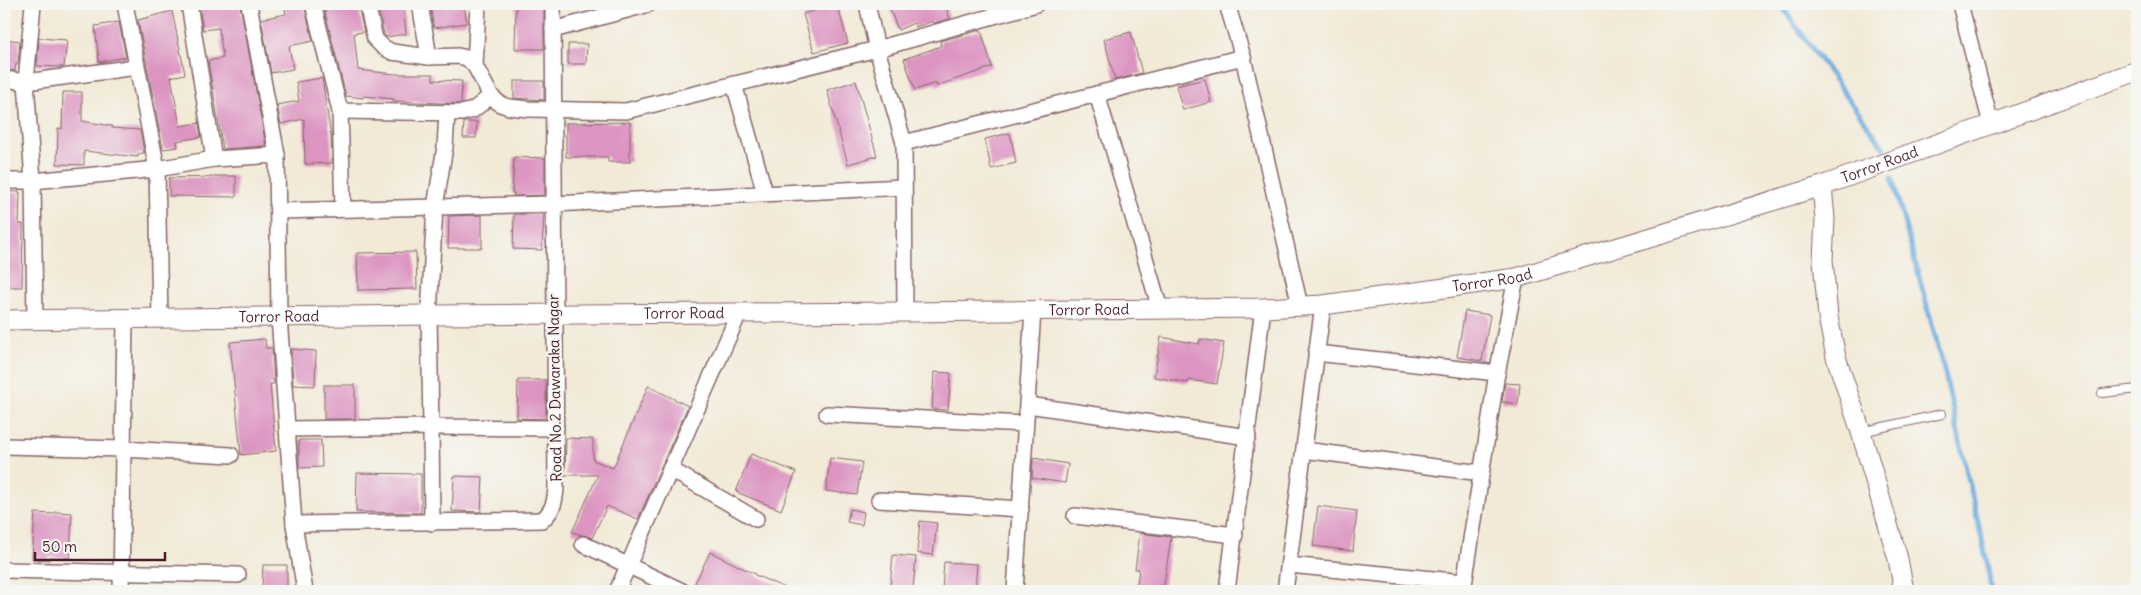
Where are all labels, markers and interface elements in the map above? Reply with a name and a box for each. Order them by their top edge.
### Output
street label: Torror Road [1838,142,1921,187]
street label: Torror Road [1451,264,1534,296]
street label: Road No.2 Dawaraka Nagar [543,294,566,482]
street label: Torror Road [1048,299,1130,319]
street label: Torror Road [644,303,725,323]
street label: Torror Road [238,306,320,326]
scale bar [35,530,165,562]
text: 50 m [42,537,77,556]

